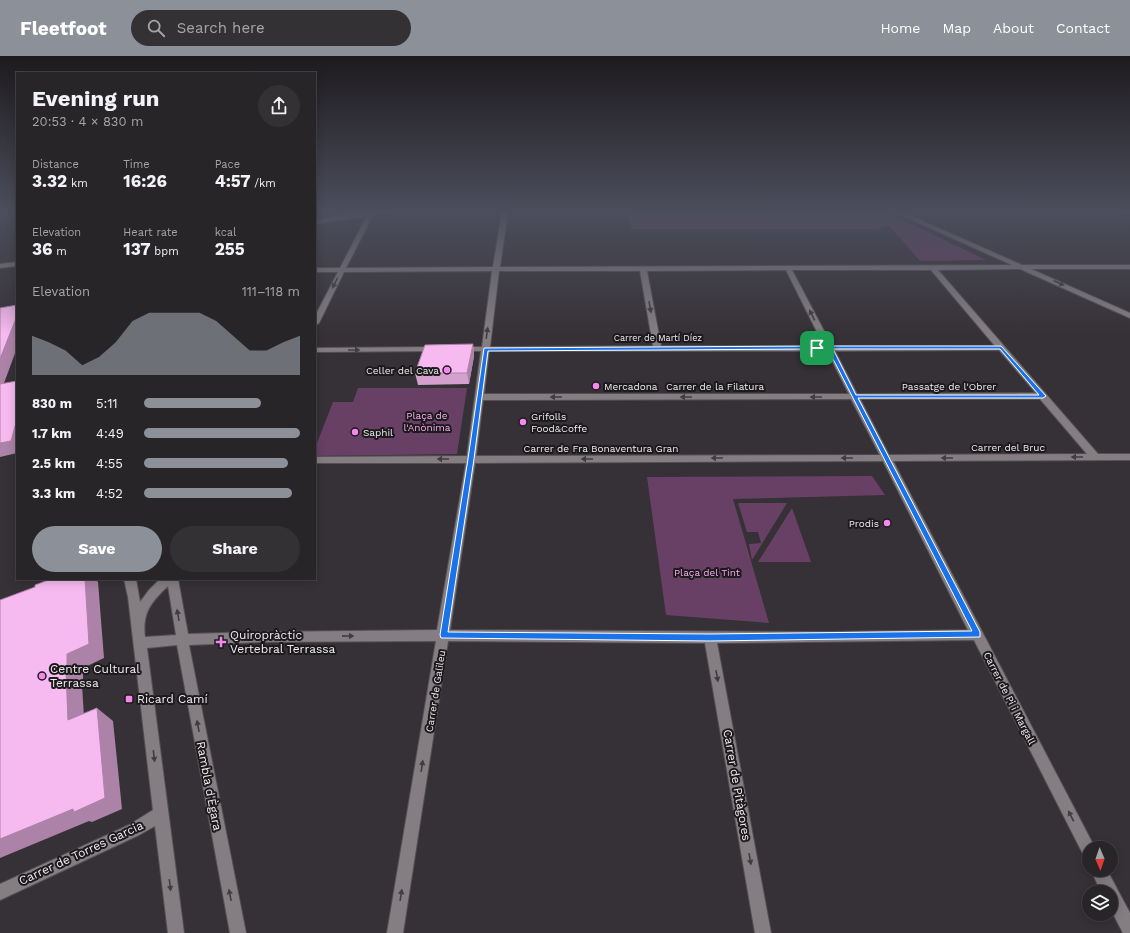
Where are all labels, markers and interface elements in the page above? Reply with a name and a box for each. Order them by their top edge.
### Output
search box [131,10,411,46]
text: Fleetfoot [20,17,107,40]
icon: search [145,17,167,39]
text: Search here [177,19,265,37]
text: Home [880,20,920,36]
text: Map [942,20,971,36]
text: About [993,20,1034,36]
text: Contact [1056,20,1110,36]
button: share [258,85,300,127]
text: Evening run [32,86,160,111]
text: 20:53 · 4 × 830 m [32,114,143,129]
text: Distance [32,158,79,171]
text: Time [123,158,150,171]
text: Pace [215,158,240,171]
text: 3.32 [32,171,67,191]
text: 16:26 [123,171,167,191]
text: 4:57 [215,171,251,191]
text: km [67,177,88,190]
text: /km [251,177,276,190]
text: Elevation [32,226,81,239]
text: Heart rate [123,226,178,239]
text: kcal [215,226,236,239]
text: 36 [32,239,53,259]
text: 137 [123,239,151,259]
text: 255 [215,239,245,259]
text: m [53,245,67,258]
text: bpm [151,245,179,258]
one-way arrow [332,278,338,289]
one-way arrow [1054,280,1065,286]
text: Elevation [32,284,90,299]
text: 111–118 m [242,284,300,299]
one-way arrow [647,301,653,313]
one-way arrow [809,309,816,321]
one-way arrow [484,327,491,339]
pin [800,331,834,365]
street label: Carrer de Martí Díez [614,333,702,343]
icon: arrive [806,337,828,359]
one-way arrow [348,347,361,353]
place label: Celler del Cava [366,365,439,376]
marker: Celler del Cava [442,365,452,375]
marker: Mercadona [591,381,601,391]
place label: Mercadona [604,381,658,392]
street label: Carrer de la Filatura [666,381,764,392]
street label: Passatge de l'Obrer [902,381,996,392]
one-way arrow [549,394,562,400]
one-way arrow [679,394,692,400]
one-way arrow [809,394,822,400]
text: 830 m [32,396,72,411]
text: 5:11 [96,396,118,411]
park label: Plaça de l'Anònima [404,410,451,433]
place label: Grifolls Food&Coffe [531,411,588,434]
marker: Grifolls Food&Coffe [518,417,528,427]
text: 1.7 km [32,426,72,441]
text: 4:49 [96,426,124,441]
marker: Saphil [350,427,360,437]
place label: Saphil [363,427,393,438]
street label: Carrer del Bruc [971,442,1045,453]
street label: Carrer de Fra Bonaventura Gran [524,443,678,454]
one-way arrow [1070,454,1083,460]
one-way arrow [710,455,723,461]
one-way arrow [840,455,853,461]
one-way arrow [940,455,953,461]
text: 2.5 km [32,456,75,471]
text: 4:55 [96,456,123,471]
one-way arrow [436,456,449,462]
one-way arrow [580,456,593,462]
text: 3.3 km [32,486,75,501]
text: 4:52 [96,486,123,501]
place label: Prodis [849,518,879,529]
marker: Prodis [882,518,892,528]
button: Save [32,526,162,572]
button: Share [170,526,300,572]
park label: Plaça del Tint [674,567,741,578]
one-way arrow [175,609,181,621]
place label: Quiropràctic Vertebral Terrassa [230,628,336,656]
one-way arrow [342,633,355,639]
marker: Quiropràctic Vertebral Terrassa [215,636,227,648]
street label: Carrer de Galileu [424,649,447,733]
street label: Carrer de Pi i Margall [981,650,1038,746]
place label: Centre Cultural Terrassa [50,662,140,690]
one-way arrow [714,670,720,682]
marker: Centre Cultural Terrassa [37,671,47,681]
place label: Ricard Camí [137,692,208,706]
marker: Ricard Camí [124,694,134,704]
one-way arrow [194,720,200,732]
street label: Carrer de Pitàgores [720,728,754,842]
street label: Rambla d'Ègara [193,740,225,832]
one-way arrow [151,750,157,762]
one-way arrow [420,760,426,772]
one-way arrow [1068,810,1074,822]
street label: Carrer de Torres Garcia [17,818,146,888]
north arrow [1082,841,1118,877]
map controls [1082,841,1118,921]
one-way arrow [747,853,753,865]
one-way arrow [167,879,173,891]
button: layers [1082,885,1118,921]
one-way arrow [398,888,404,901]
one-way arrow [227,889,233,901]

